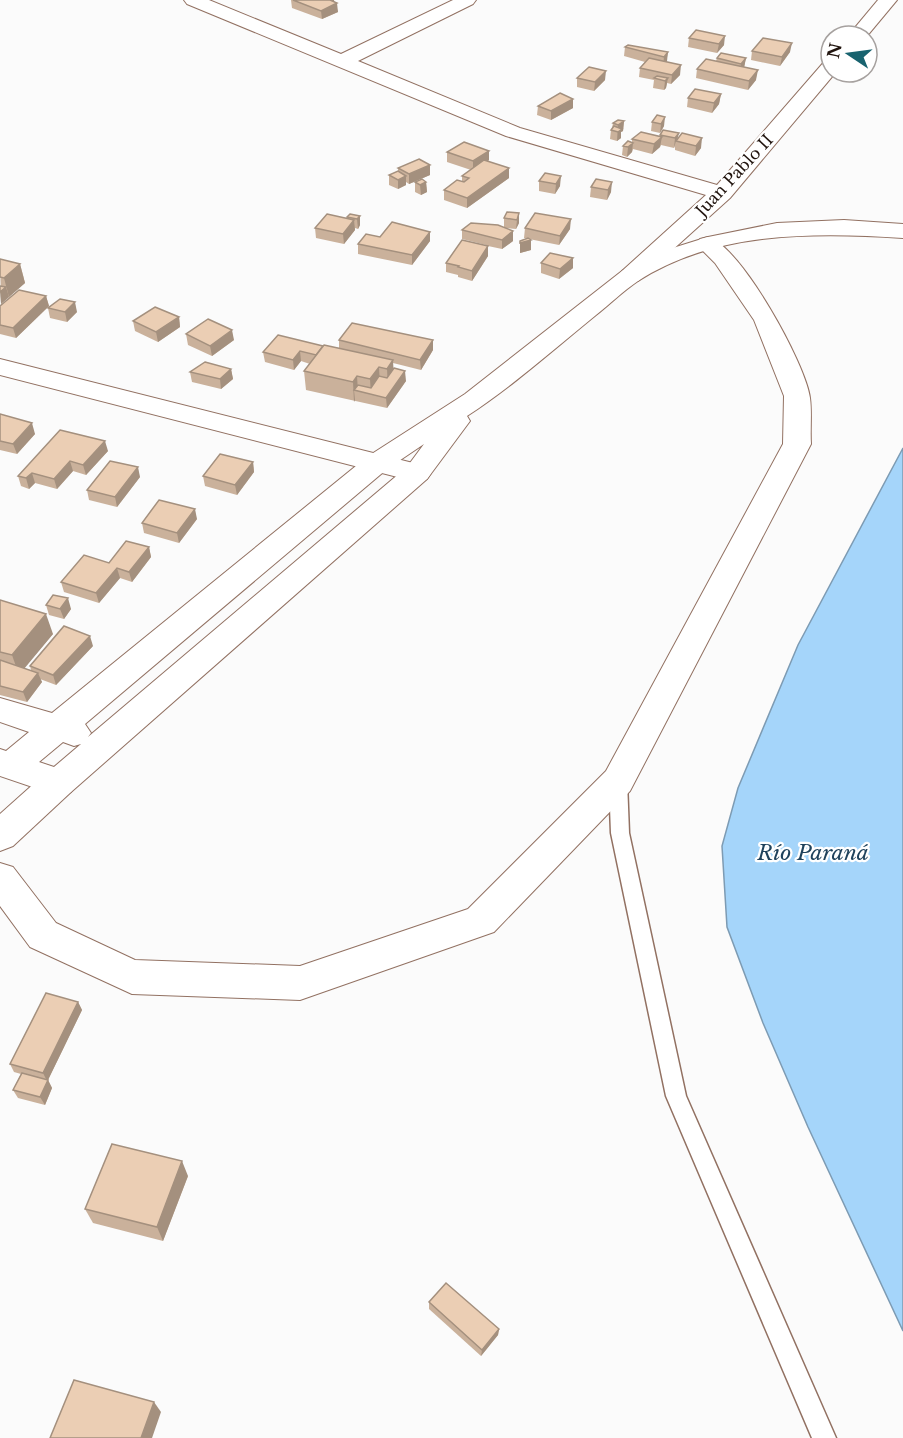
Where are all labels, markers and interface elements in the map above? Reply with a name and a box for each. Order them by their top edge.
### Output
north arrow [819,24,879,84]
text: N [823,41,846,60]
street label: Juan Pablo II [690,130,777,222]
water label: Río Paraná [756,840,869,866]

